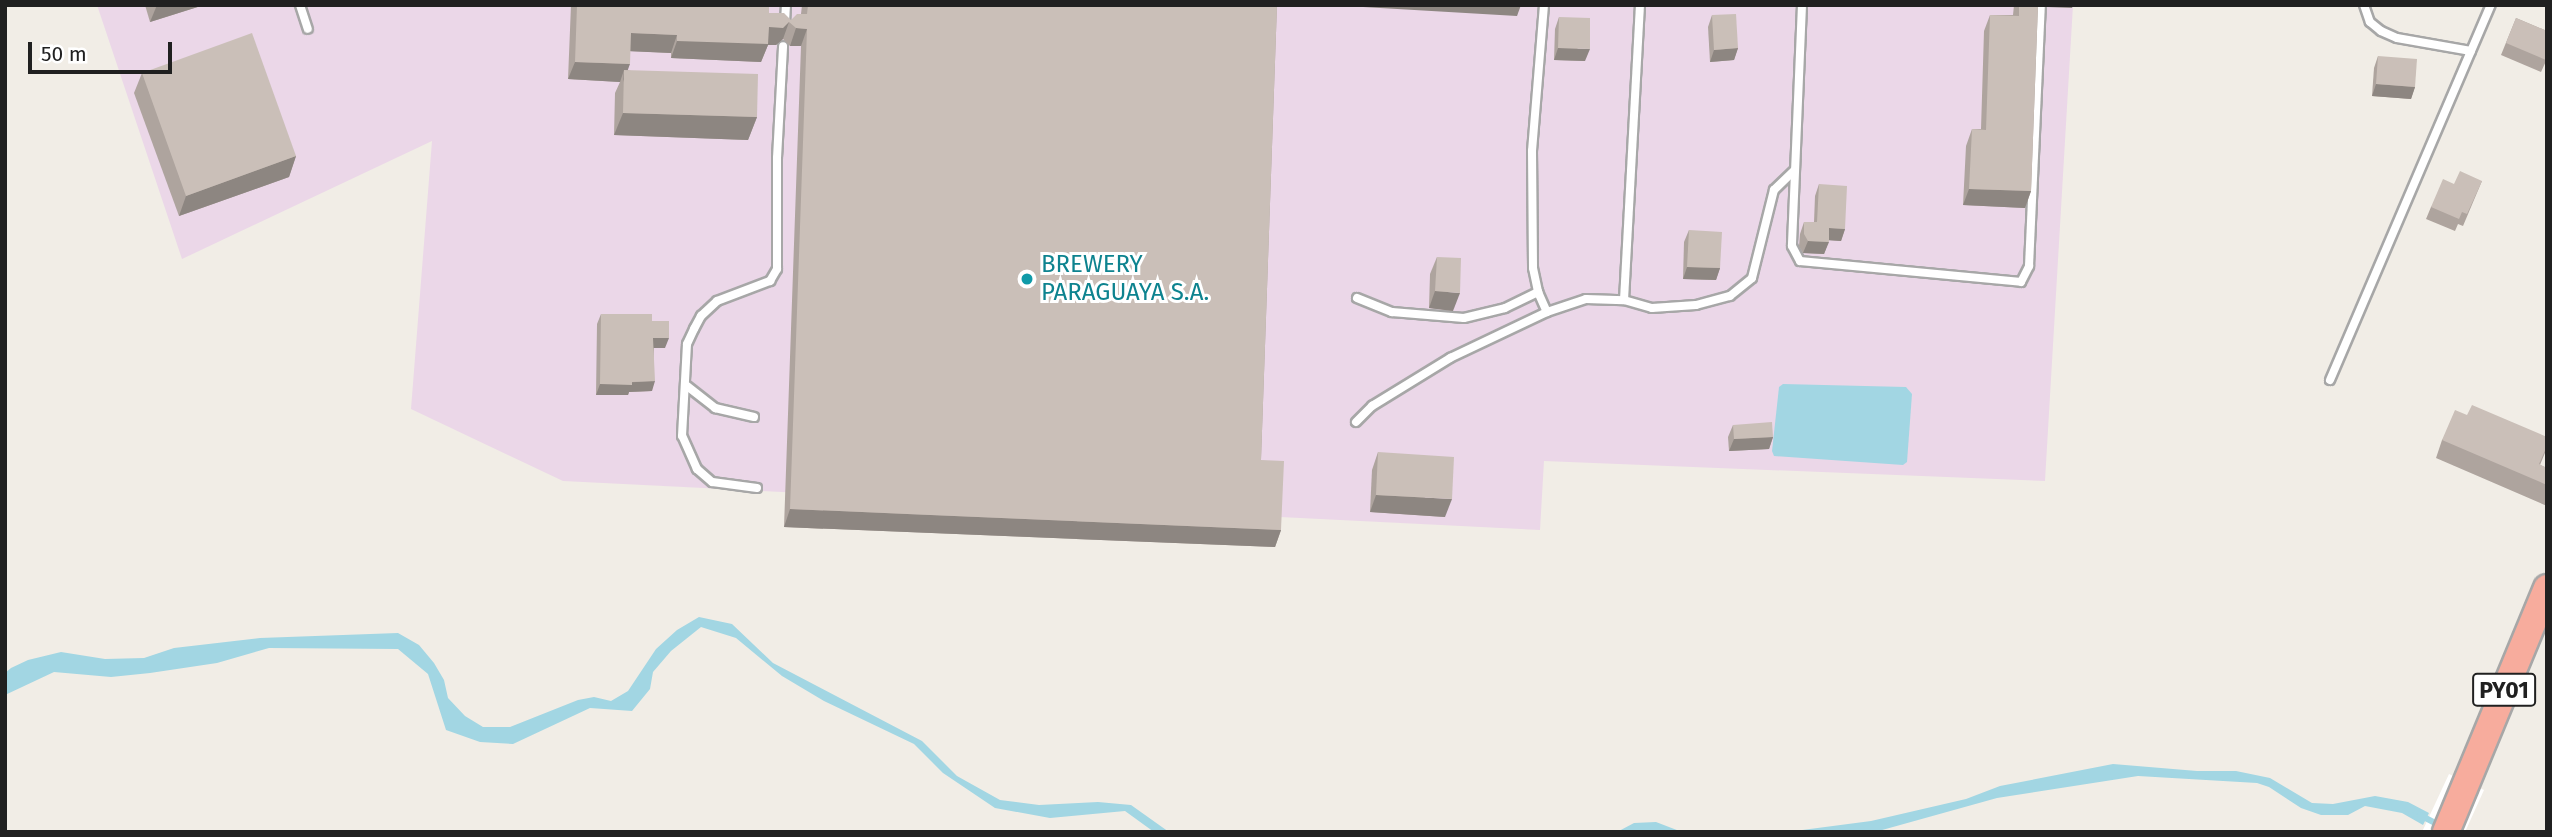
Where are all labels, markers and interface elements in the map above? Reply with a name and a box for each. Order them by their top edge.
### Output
scale bar [32,28,175,72]
text: 50 m [41,41,87,67]
place label: BREWERY PARAGUAYA S.A. [1041,251,1209,307]
marker: BREWERY PARAGUAYA S.A. [1019,271,1035,287]
road number: PY01 [2471,670,2537,710]

